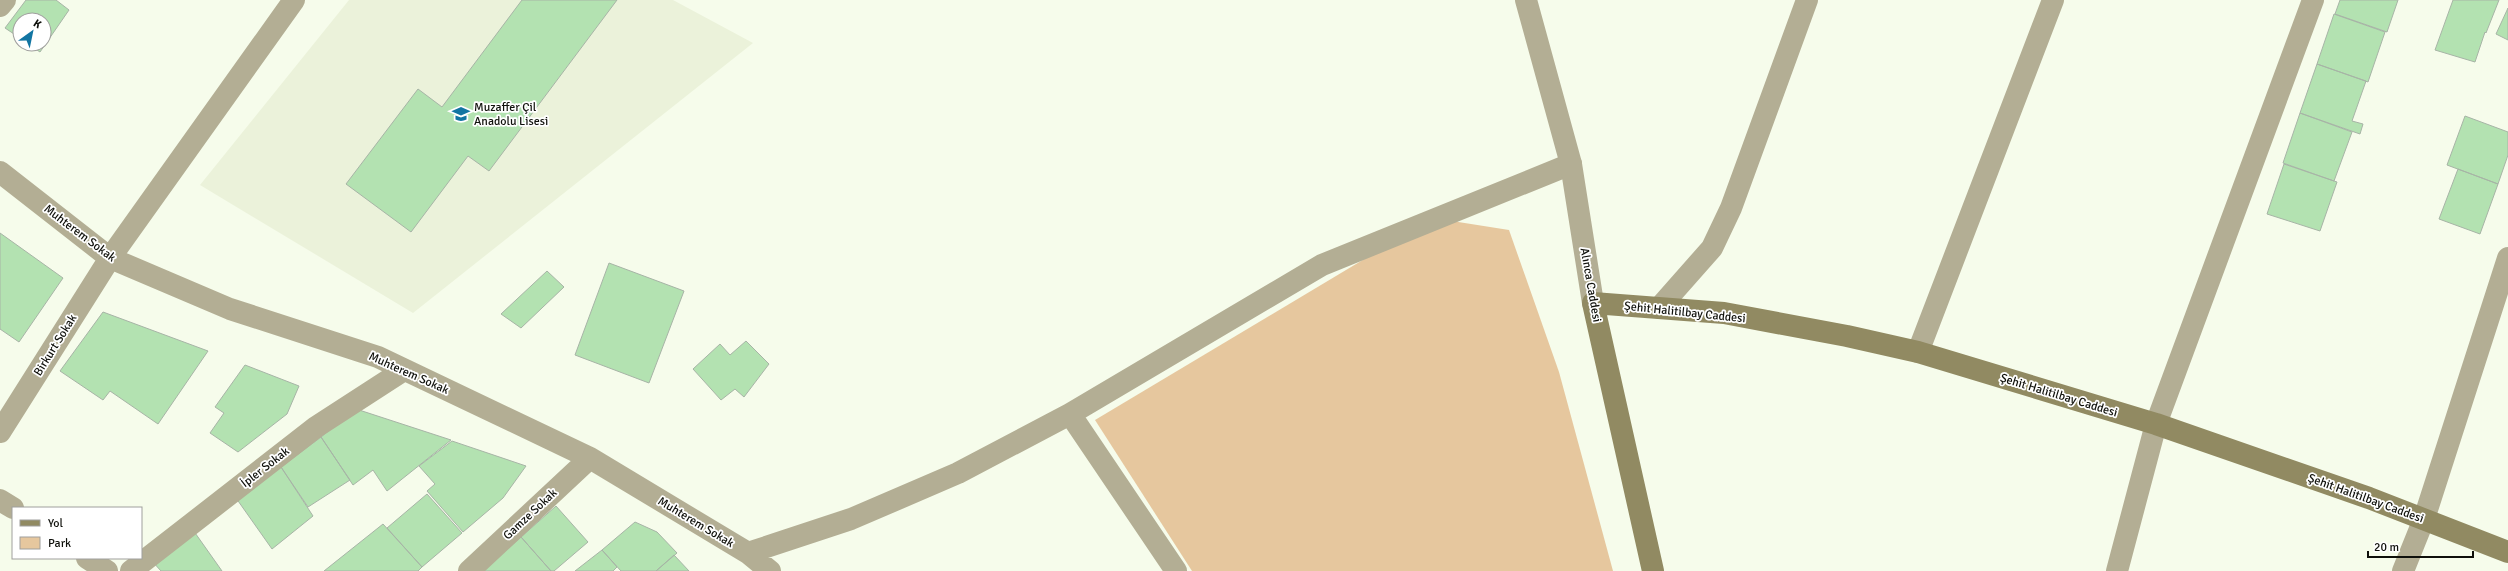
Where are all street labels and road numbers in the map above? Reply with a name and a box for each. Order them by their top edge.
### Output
street label: Muhterem Sokak [41,201,119,265]
street label: Alınca Caddesi [1577,247,1604,323]
street label: Şehit Halitilbay Caddesi [1623,299,1746,326]
street label: Birkurt Sokak [31,312,80,379]
street label: Muhterem Sokak [366,349,451,398]
street label: Şehit Halitilbay Caddesi [1998,370,2119,421]
street label: İpler Sokak [238,444,293,491]
street label: Şehit Halitilbay Caddesi [2306,471,2426,526]
street label: Gamze Sokak [500,486,560,543]
street label: Muhterem Sokak [655,494,737,551]

